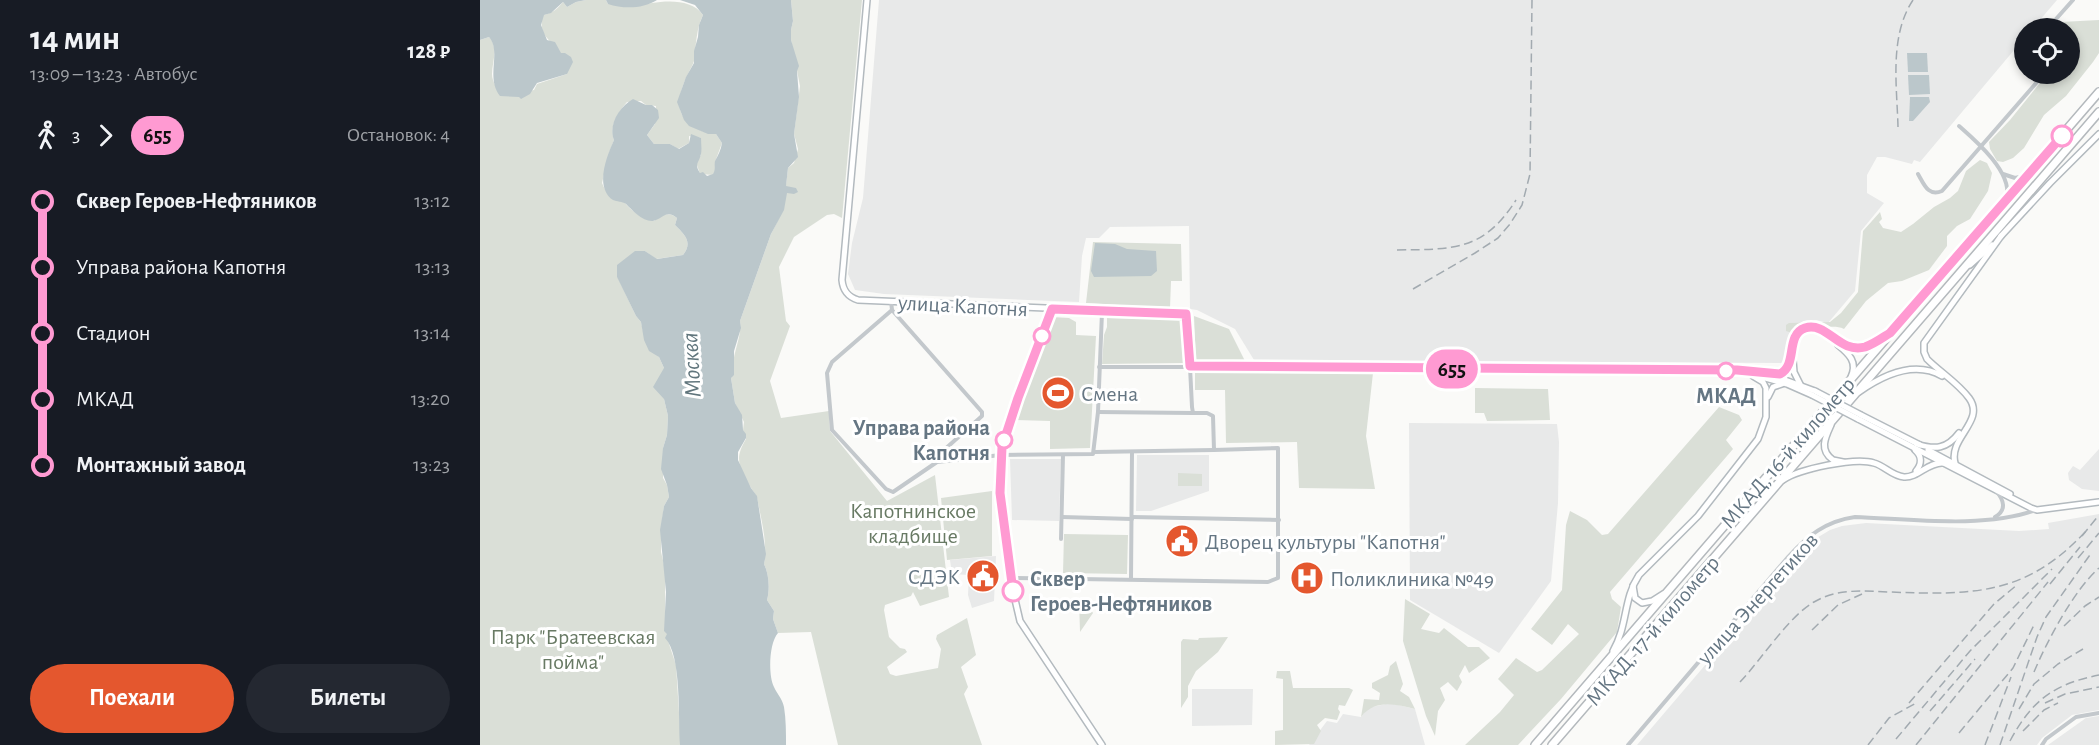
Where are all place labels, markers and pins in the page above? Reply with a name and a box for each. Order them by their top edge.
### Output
unlabelled marker [2051,125,2073,147]
unlabelled marker [1033,327,1051,345]
marker: МКАД [1717,362,1735,380]
sports icon: Смена [1040,375,1076,411]
place label: Смена [1081,383,1138,405]
place label: МКАД [1696,385,1756,407]
place label: Управа района Капотня [853,417,990,464]
marker: Управа района Капотня [995,431,1013,449]
public building icon: Дворец культуры "Капотня" [1164,523,1200,559]
place label: Дворец культуры "Капотня" [1205,531,1446,553]
public building icon: СДЭК [965,558,1001,594]
hospital icon: Поликлиника №49 [1289,560,1325,596]
place label: СДЭК [908,566,960,588]
place label: Сквер Героев-Нефтяников [1030,568,1213,615]
place label: Поликлиника №49 [1330,568,1494,590]
marker: Сквер Героев-Нефтяников [1002,580,1024,602]

